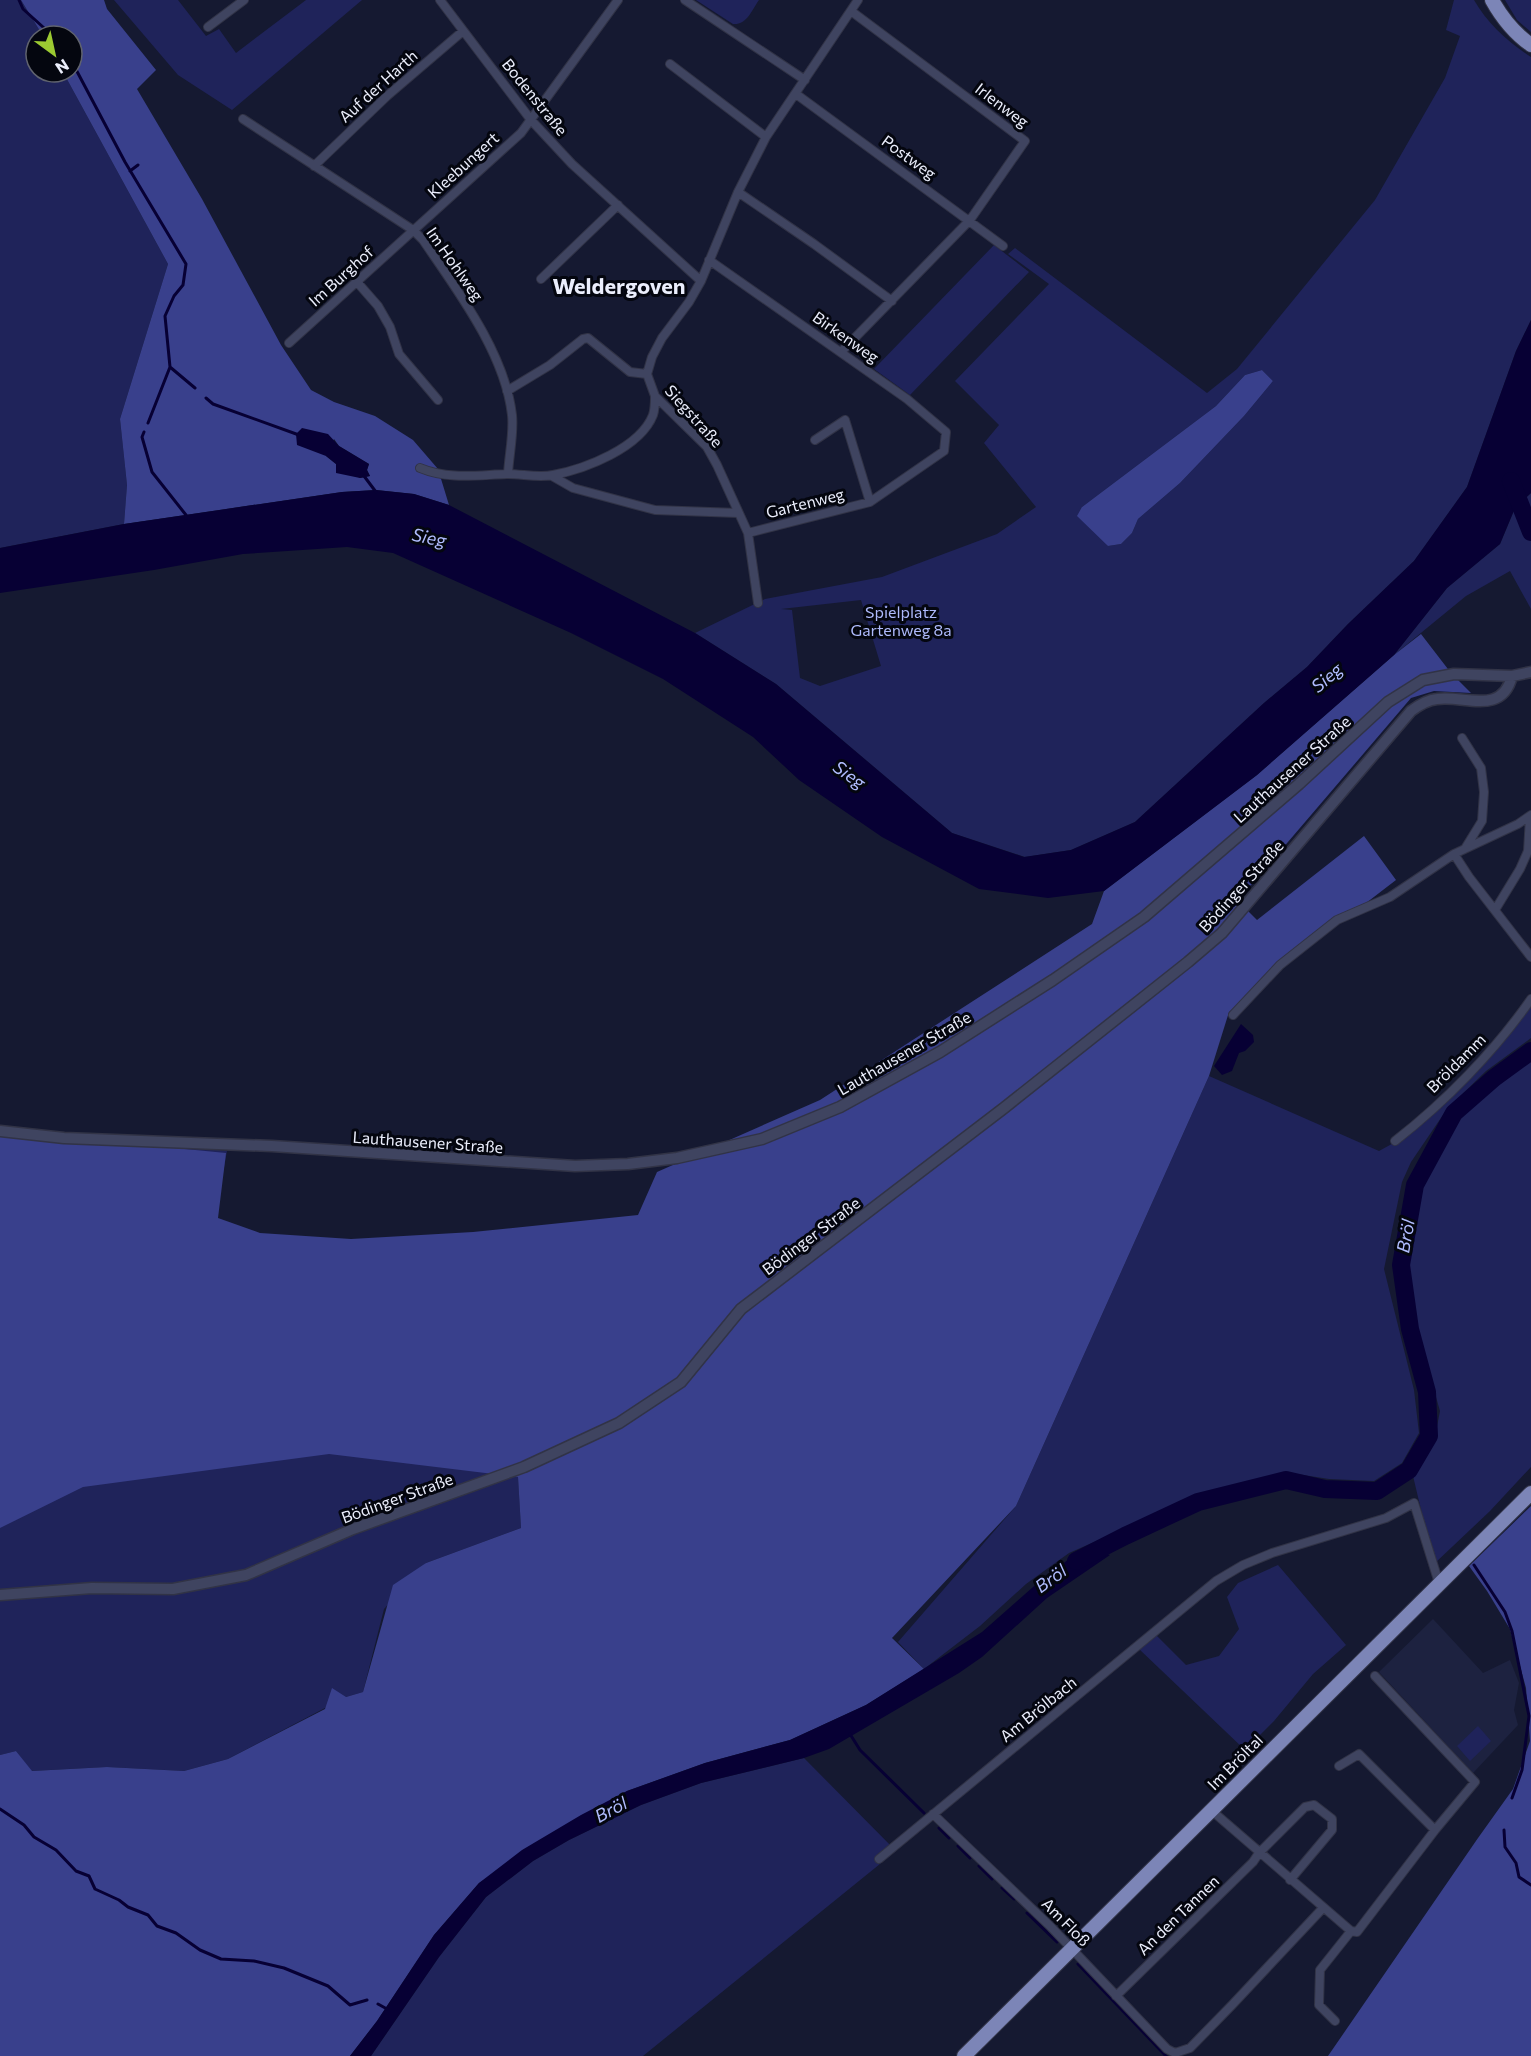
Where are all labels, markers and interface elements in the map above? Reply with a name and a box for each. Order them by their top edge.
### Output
north arrow [24,24,84,84]
street label: Auf der Harth [335,46,421,126]
street label: Bodenstraße [499,54,572,139]
text: N [52,56,73,78]
street label: Irlenweg [972,78,1033,131]
street label: Kleebungert [423,127,502,202]
street label: Postweg [878,131,940,183]
street label: Im Hohlweg [423,223,488,305]
street label: Im Burghof [304,241,378,310]
district label: Weldergoven [553,272,685,299]
street label: Birkenweg [810,307,883,366]
street label: Siegstraße [662,381,727,451]
street label: Gartenweg [764,484,846,521]
water label: Sieg [410,523,449,551]
park label: Spielplatz Gartenweg 8a [850,602,952,639]
water label: Sieg [1306,657,1347,697]
street label: Lauthausener Straße [1229,711,1354,826]
water label: Sieg [829,755,871,794]
street label: Bödinger Straße [1194,836,1287,936]
street label: Lauthausener Straße [834,1007,974,1098]
street label: Bröldamm [1422,1029,1489,1096]
street label: Lauthausener Straße [352,1127,504,1156]
street label: Bödinger Straße [758,1193,863,1278]
water label: Bröl [1391,1217,1419,1254]
street label: Bödinger Straße [338,1469,455,1527]
water label: Bröl [1030,1559,1071,1597]
street label: Am Brölbach [996,1672,1080,1745]
street label: Im Bröltal [1203,1730,1266,1793]
water label: Bröl [590,1791,631,1827]
street label: An den Tannen [1133,1871,1223,1958]
street label: Am Floß [1038,1894,1094,1950]

